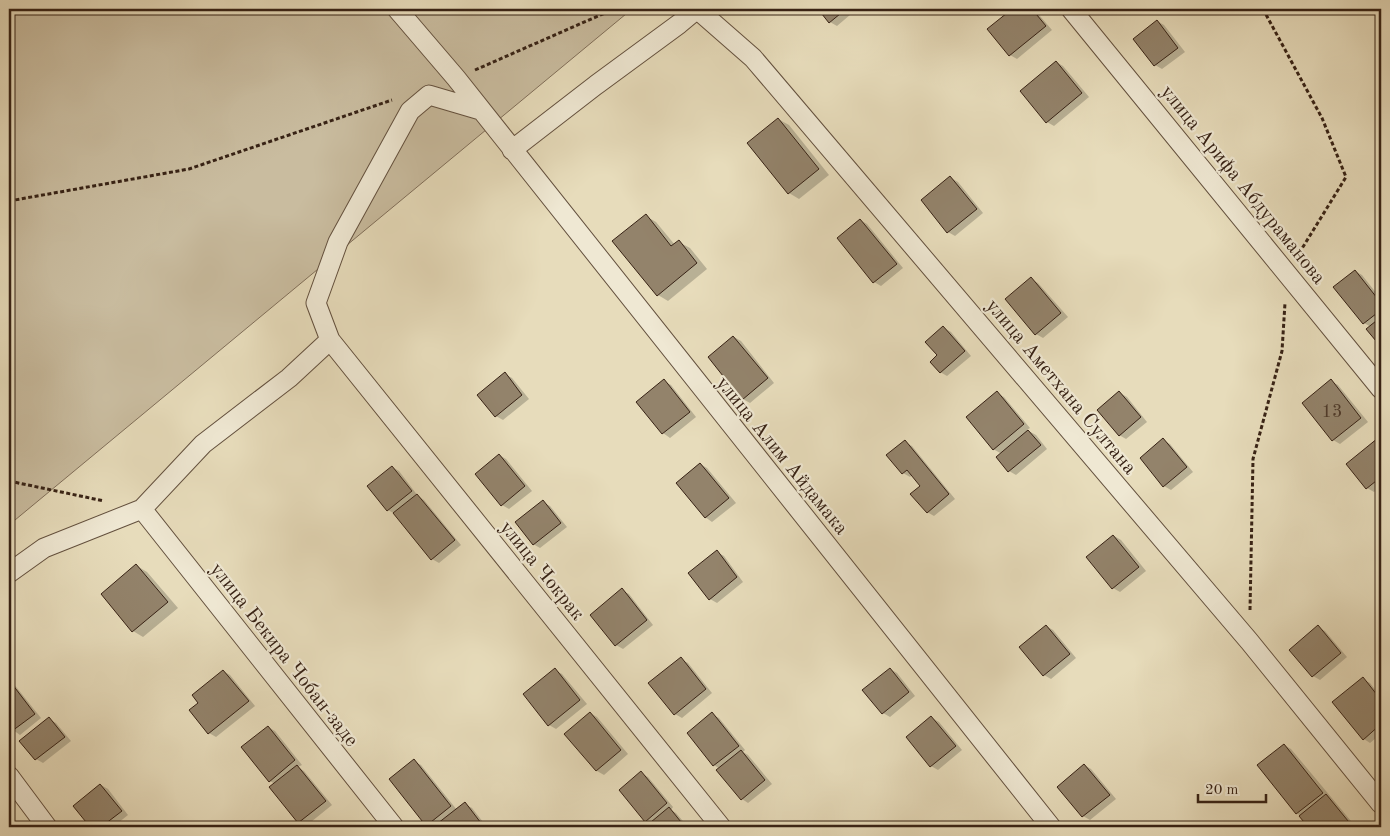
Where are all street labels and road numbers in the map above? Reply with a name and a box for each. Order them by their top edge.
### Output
street label: улица Арифа Абдураманова [1156,82,1329,289]
street label: улица Аметхана Султана [981,296,1140,479]
street label: улица Алим Айдамака [712,373,851,539]
street label: улица Чокрак [495,518,587,625]
street label: улица Бекира Чобан-заде [206,560,361,751]

